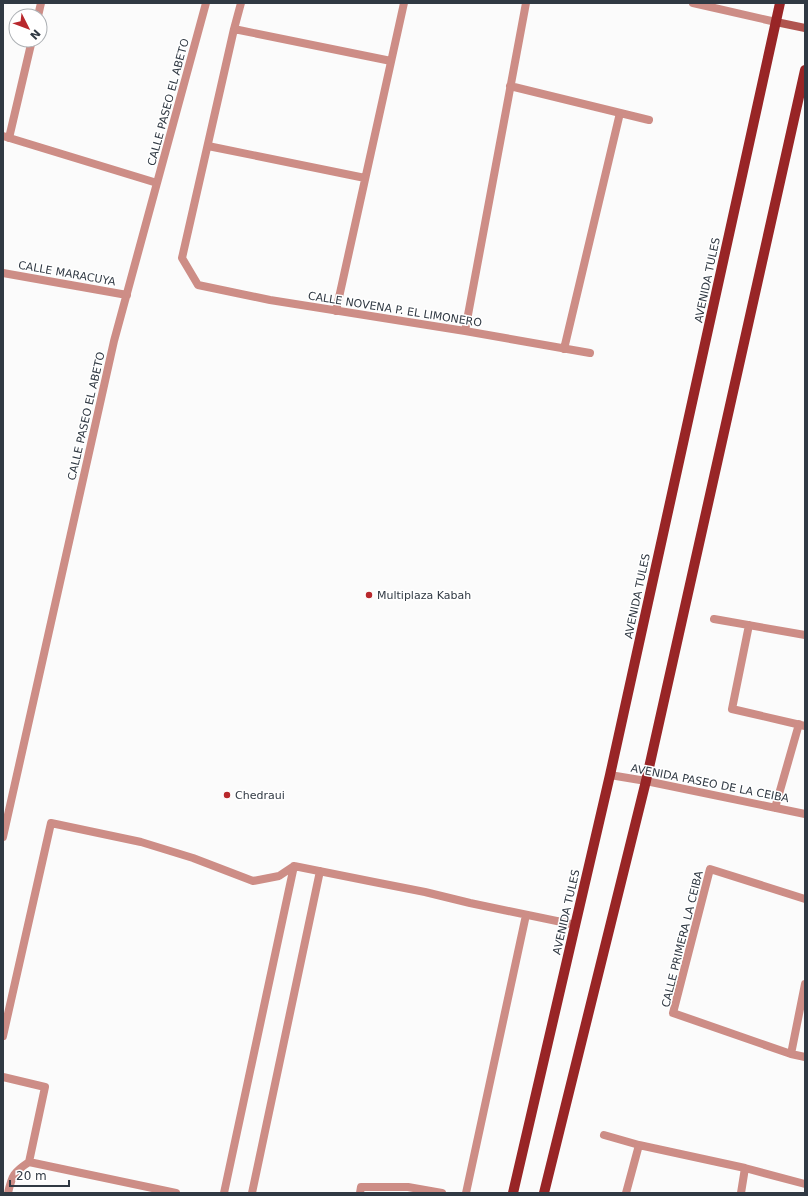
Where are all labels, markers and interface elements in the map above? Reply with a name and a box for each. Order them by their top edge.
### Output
north arrow [8,8,48,48]
text: N [27,27,43,42]
street label: CALLE PASEO EL ABETO [145,37,192,167]
street label: AVENIDA TULES [692,236,723,324]
street label: CALLE MARACUYA [17,259,117,289]
street label: CALLE NOVENA P. EL LIMONERO [307,289,483,330]
street label: CALLE PASEO EL ABETO [65,350,108,482]
street label: AVENIDA TULES [622,552,653,640]
place label: Multiplaza Kabah [377,589,471,602]
marker: Multiplaza Kabah [364,590,374,600]
street label: AVENIDA PASEO DE LA CEIBA [630,762,791,805]
place label: Chedraui [235,789,285,802]
marker: Chedraui [222,790,232,800]
street label: AVENIDA TULES [550,868,583,956]
street label: CALLE PRIMERA LA CEIBA [659,869,706,1009]
scale bar [10,1162,69,1188]
text: 20 m [16,1169,47,1183]

